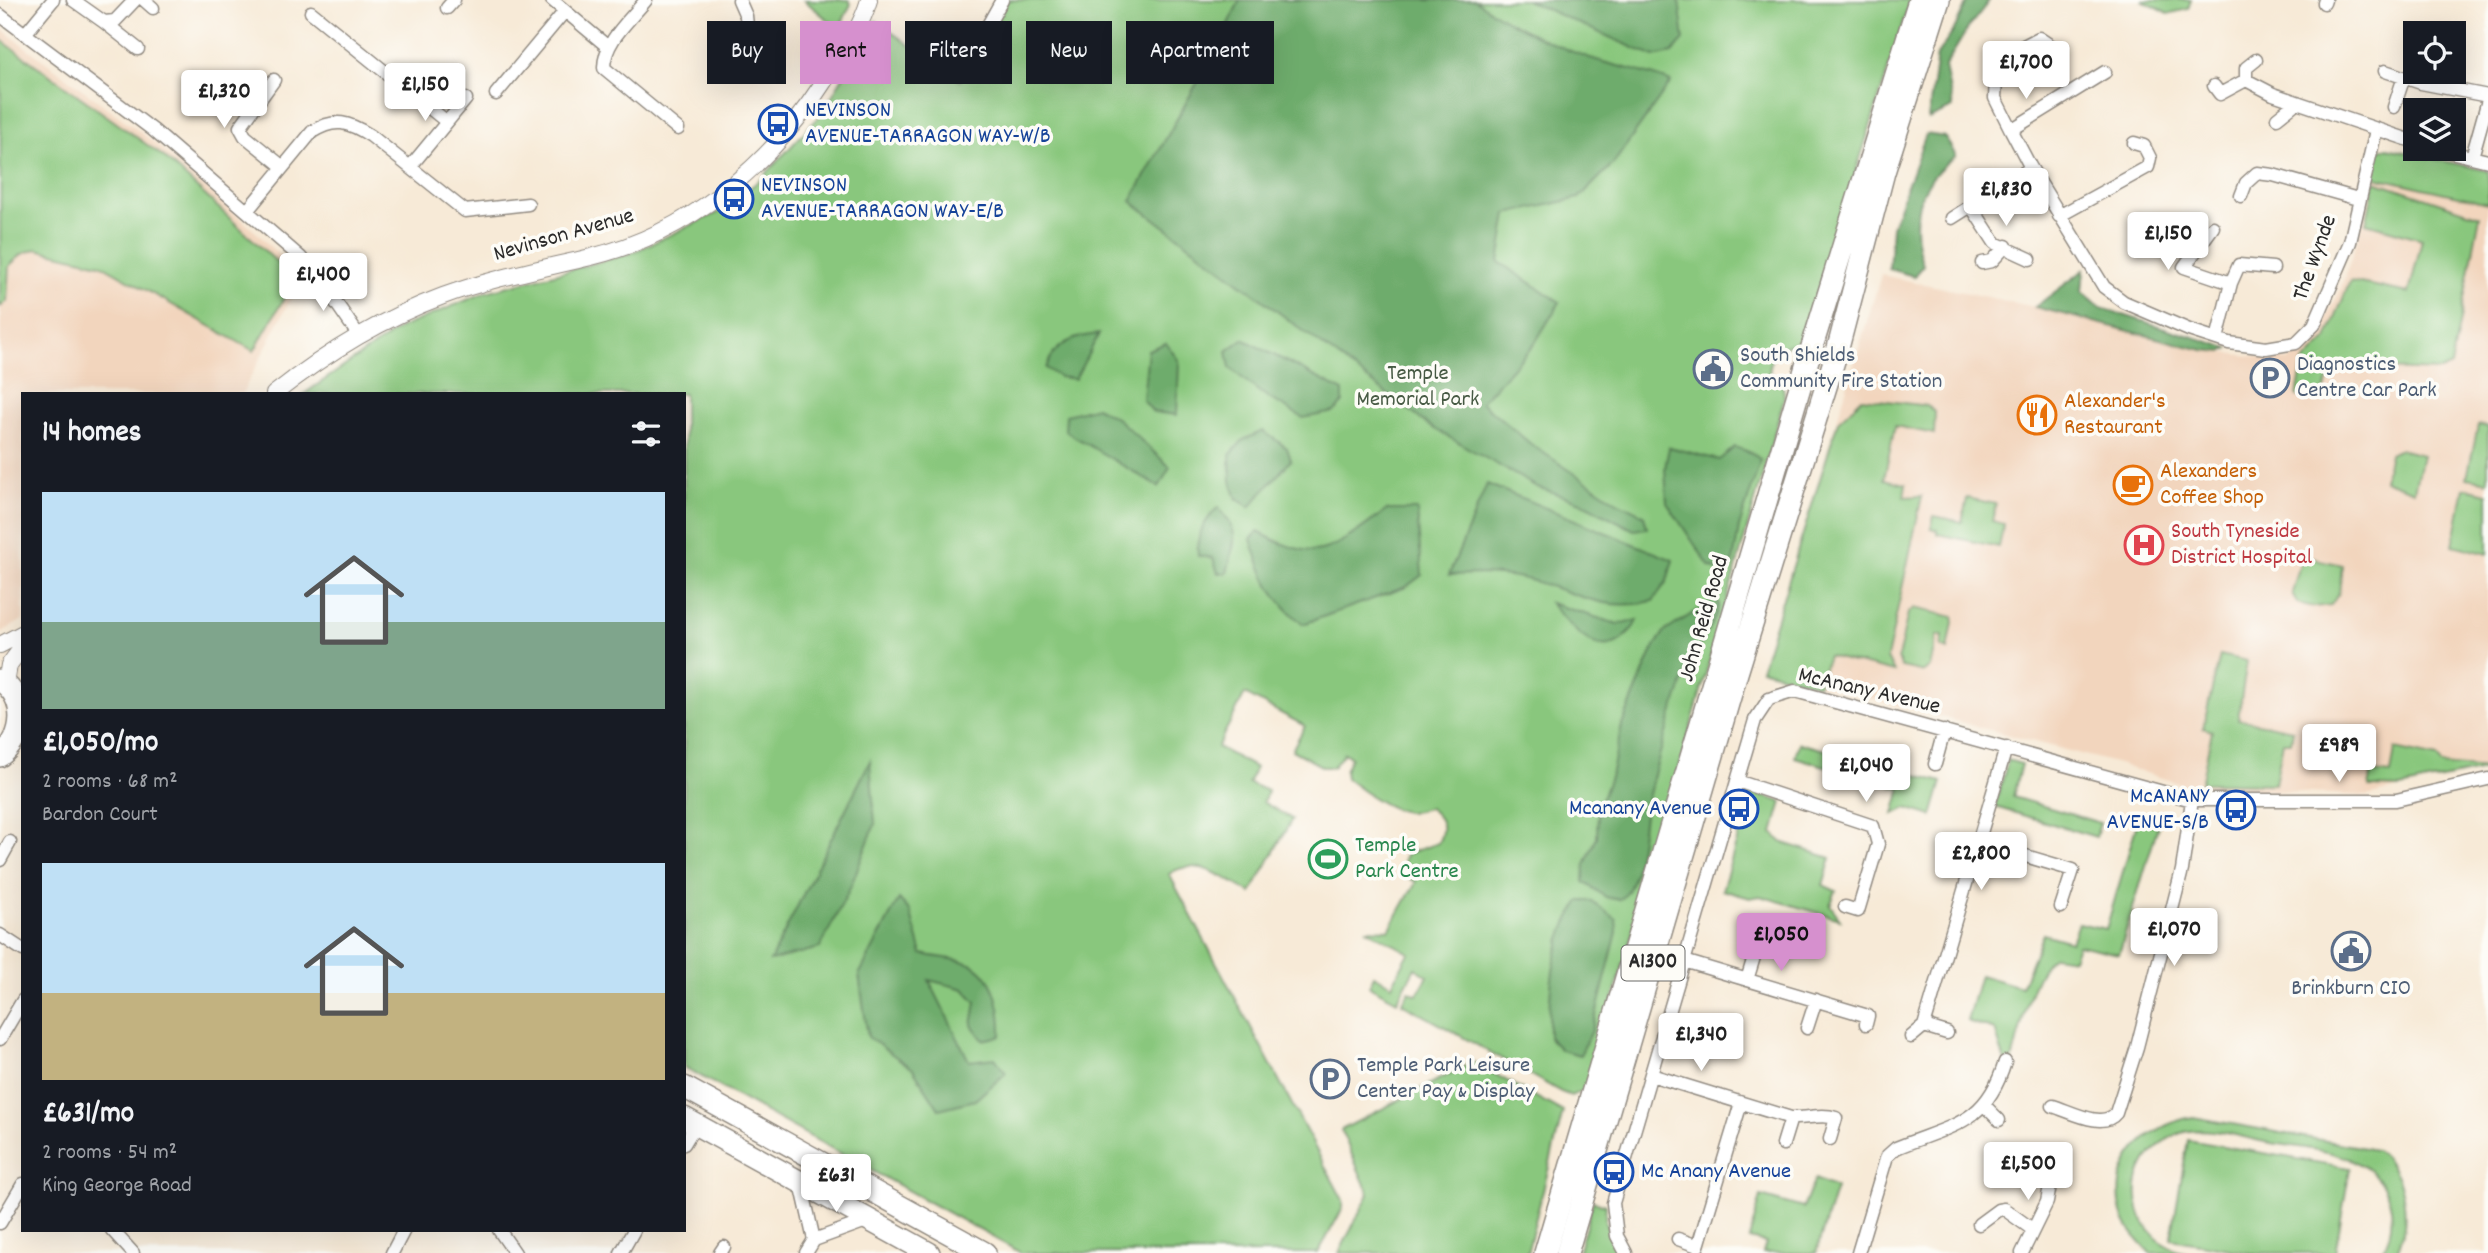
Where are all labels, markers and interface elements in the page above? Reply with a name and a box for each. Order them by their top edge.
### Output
chip: Buy [707,21,786,84]
chip: Rent [800,21,891,84]
chip: Filters [905,21,1012,84]
chip: New [1026,21,1112,84]
chip: Apartment [1126,21,1274,84]
map controls [2403,21,2466,161]
button: locate [2403,21,2466,84]
pin: £1,700 [1969,42,2083,101]
text: £1,700 [1999,47,2053,80]
pin: £1,150 [368,64,482,123]
text: £1,150 [400,69,450,102]
pin: £1,320 [167,71,281,130]
text: £1,320 [197,76,251,109]
place label: NEVINSON AVENUE-TARRAGON WAY-W/B [805,95,1051,154]
button: layers [2403,98,2466,161]
bus stop icon: NEVINSON AVENUE-TARRAGON WAY-W/B [757,103,799,145]
pin: £1,830 [1949,168,2063,228]
place label: NEVINSON AVENUE-TARRAGON WAY-E/B [761,170,1004,229]
text: £1,830 [1980,174,2032,207]
bus stop icon: NEVINSON AVENUE-TARRAGON WAY-E/B [713,178,755,220]
street label: Nevinson Avenue [490,200,638,272]
street label: The Wynde [2285,210,2347,306]
pin: £1,150 [2111,212,2225,272]
text: £1,150 [2143,218,2193,251]
pin: £1,400 [266,254,380,313]
text: £1,400 [295,259,351,292]
place label: South Shields Community Fire Station [1740,340,1942,399]
public building icon: South Shields Community Fire Station [1692,348,1734,390]
place label: Diagnostics Centre Car Park [2297,349,2437,408]
parking icon: Diagnostics Centre Car Park [2249,357,2291,399]
park label: Temple Memorial Park [1356,358,1480,417]
place label: Alexander's Restaurant [2064,386,2166,445]
restaurant icon: Alexander's Restaurant [2016,394,2058,436]
text: 14 homes [42,413,141,456]
icon: filters [627,415,665,453]
place label: Alexanders Coffee Shop [2160,456,2264,515]
cafe icon: Alexanders Coffee Shop [2112,464,2154,506]
place label: South Tyneside District Hospital [2171,516,2313,575]
hospital icon: South Tyneside District Hospital [2123,524,2165,566]
icon: home [291,537,417,663]
street label: John Reid Road [1671,552,1739,686]
street label: McAnany Avenue [1795,660,1943,724]
text: £1,050/mo [42,723,158,766]
pin: £989 [2298,724,2380,784]
text: £989 [2318,730,2360,763]
pin: £1,040 [1809,744,1923,804]
text: £1,040 [1838,750,1894,783]
text: 2 rooms · 68 m² [42,766,178,799]
place label: McANANY AVENUE-S/B [2107,781,2210,840]
bus stop icon: Mcanany Avenue [1718,788,1760,830]
bus stop icon: McANANY AVENUE-S/B [2215,789,2257,831]
place label: Mcanany Avenue [1569,793,1712,826]
text: Bardon Court [42,799,158,832]
place label: Temple Park Centre [1355,830,1459,889]
pin: £2,800 [1924,832,2038,892]
sports icon: Temple Park Centre [1307,838,1349,880]
text: £2,800 [1951,838,2011,871]
icon: home [291,908,417,1034]
pin: £1,070 [2117,908,2231,968]
pin: £1,050 [1724,914,1838,973]
text: £1,070 [2147,914,2201,947]
text: £1,050 [1753,919,1809,952]
public building icon: Brinkburn CIO [2330,930,2372,972]
road number: A1300 [1622,946,1684,981]
place label: Brinkburn CIO [2291,973,2411,1006]
pin: £1,340 [1644,1014,1758,1073]
text: £1,340 [1674,1019,1728,1052]
place label: Temple Park Leisure Center Pay & Display [1357,1050,1535,1109]
parking icon: Temple Park Leisure Center Pay & Display [1309,1058,1351,1100]
text: £631/mo [42,1094,134,1137]
text: 2 rooms · 54 m² [42,1137,177,1170]
pin: £1,500 [1971,1142,2085,1202]
text: £1,500 [2000,1148,2056,1181]
bus stop icon: Mc Anany Avenue [1593,1151,1635,1193]
pin: £631 [795,1154,877,1214]
place label: Mc Anany Avenue [1641,1156,1791,1189]
text: £631 [817,1160,855,1193]
text: King George Road [42,1170,192,1203]

